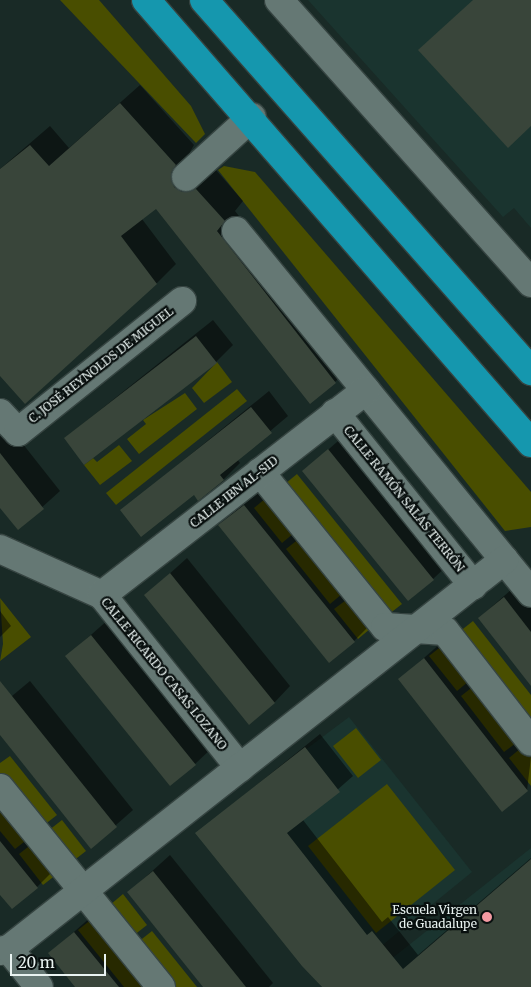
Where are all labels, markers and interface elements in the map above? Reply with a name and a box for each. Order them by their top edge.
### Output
street label: C. JOSÉ REYNOLDS DE MIGUEL [26,304,176,426]
street label: CALLE RAMÓN SALAS TERRÓN [341,423,467,575]
street label: CALLE IBN AL-SID [187,453,281,531]
street label: CALLE RICARDO CASAS LOZANO [98,595,230,753]
place label: Escuela Virgen de Guadalupe [392,903,477,931]
marker: Escuela Virgen de Guadalupe [481,911,493,923]
scale bar [12,944,109,976]
text: 20 m [18,953,55,972]

